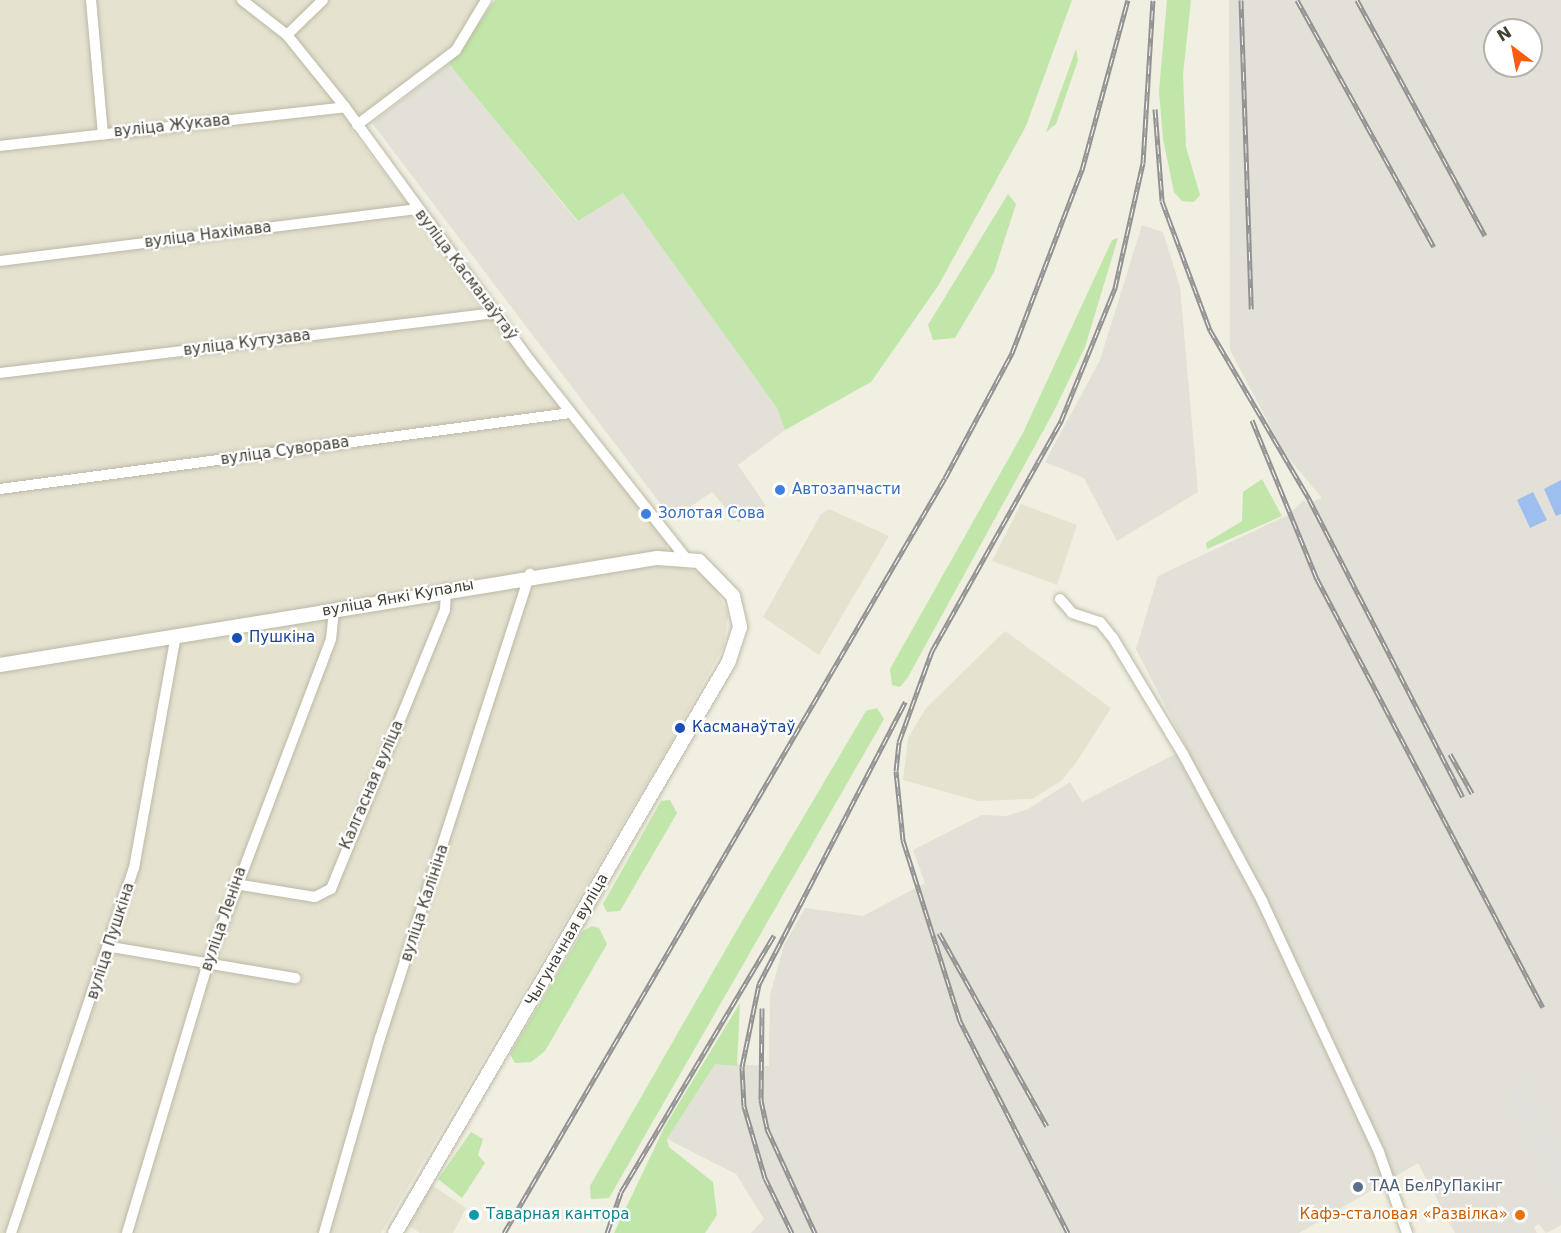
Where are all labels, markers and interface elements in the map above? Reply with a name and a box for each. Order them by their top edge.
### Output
north arrow [1483,18,1543,78]
text: N [1494,22,1515,46]
street label: вуліца Жукава [113,111,231,141]
street label: вуліца Касманаўтаў [411,206,521,344]
street label: вуліца Нахімава [144,218,272,252]
street label: вуліца Кутузава [182,326,312,360]
street label: вуліца Суворава [220,433,350,469]
place label: Автозапчасти [792,481,901,499]
marker: Автозапчасти [773,483,787,497]
place label: Золотая Сова [658,505,765,523]
marker: Золотая Сова [639,507,653,521]
street label: вуліца Янкі Купалы [321,576,475,620]
place label: Пушкіна [249,629,315,647]
marker: Пушкіна [230,631,244,645]
street label: Калгасная вуліца [337,718,407,852]
place label: Касманаўтаў [692,719,795,737]
marker: Касманаўтаў [673,721,687,735]
street label: вуліца Калініна [398,842,452,964]
street label: вуліца Леніна [198,864,250,974]
street label: Чыгуначная вуліца [522,870,612,1010]
street label: вуліца Пушкіна [84,880,138,1002]
place label: ТАА БелРуПакінг [1370,1178,1503,1196]
marker: ТАА БелРуПакінг [1351,1180,1365,1194]
place label: Таварная кантора [486,1206,629,1224]
place label: Кафэ-сталовая «Развілка» [1300,1206,1508,1224]
marker: Таварная кантора [467,1208,481,1222]
marker: Кафэ-сталовая «Развілка» [1513,1208,1527,1222]

